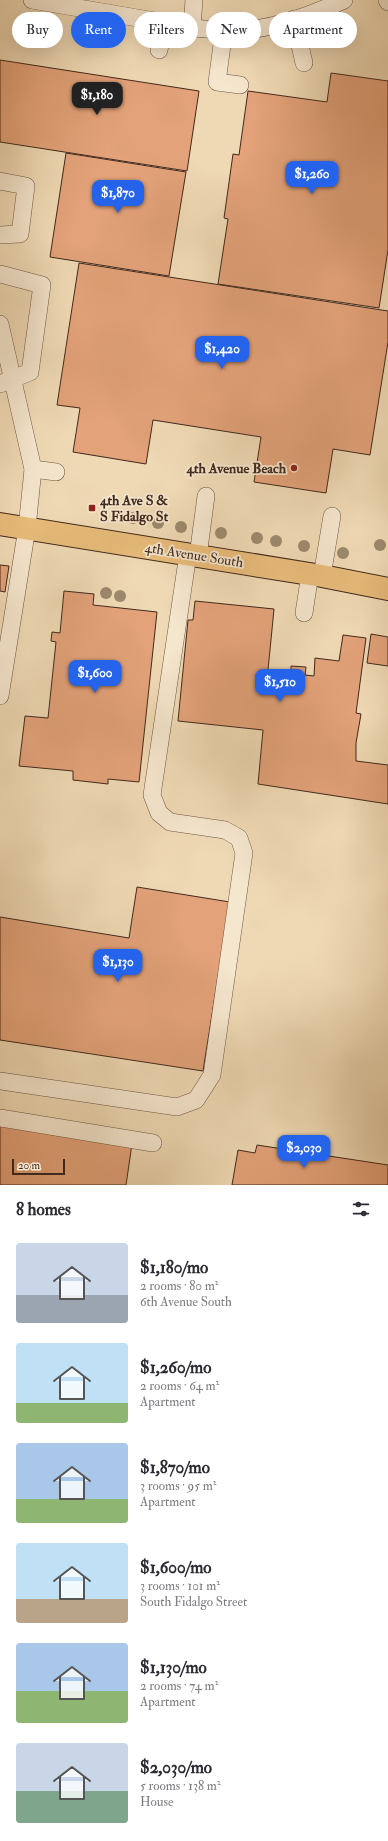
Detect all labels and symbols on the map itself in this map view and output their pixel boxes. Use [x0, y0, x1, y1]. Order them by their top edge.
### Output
pin: $1,180 [64, 82, 130, 116]
pin: $1,260 [279, 161, 345, 195]
pin: $1,870 [85, 180, 151, 214]
pin: $1,420 [189, 336, 255, 370]
place label: 4th Avenue Beach [185, 460, 287, 477]
marker: 4th Avenue Beach [289, 463, 299, 473]
place label: 4th Ave S & S Fidalgo St [99, 492, 169, 526]
marker: 4th Ave S & S Fidalgo St [87, 503, 97, 513]
street label: 4th Avenue South [144, 539, 245, 571]
pin: $1,600 [62, 660, 128, 694]
pin: $1,510 [247, 669, 313, 703]
pin: $1,130 [85, 949, 151, 983]
pin: $2,030 [271, 1135, 337, 1169]
scale bar [12, 1157, 65, 1176]

